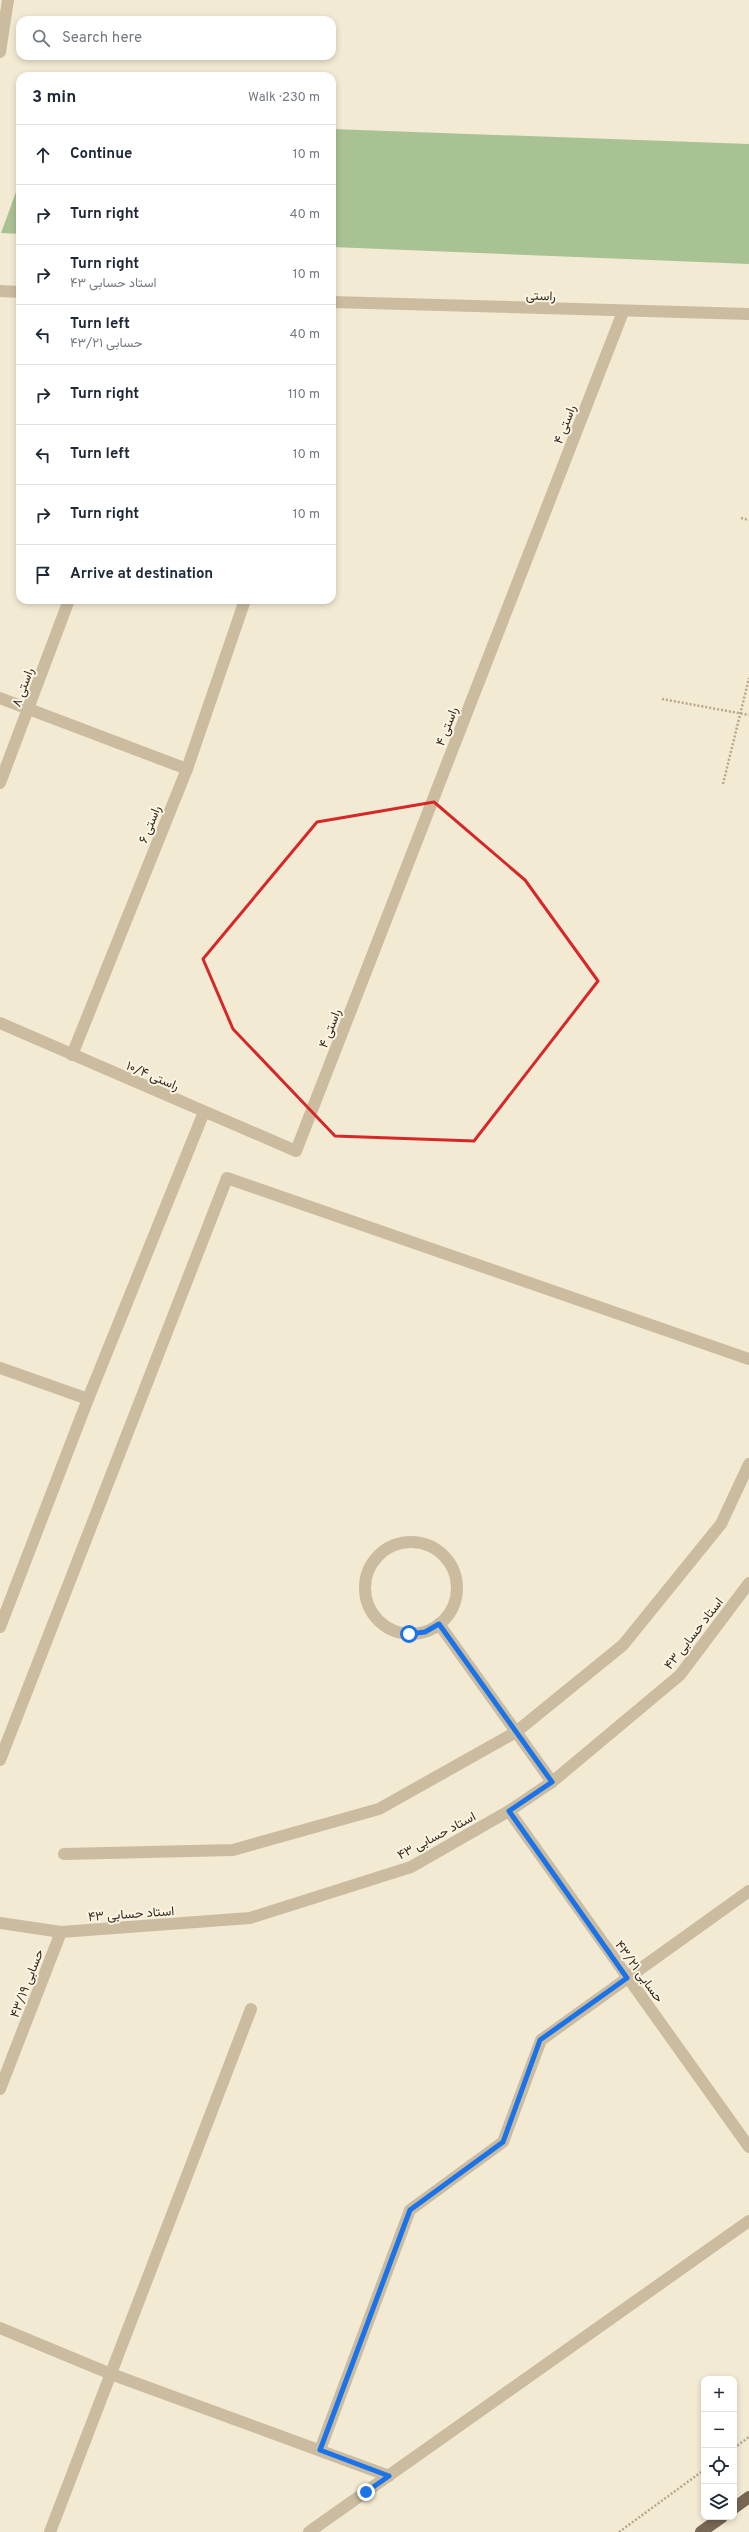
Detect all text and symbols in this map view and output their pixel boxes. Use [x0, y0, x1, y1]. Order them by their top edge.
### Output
search box [16, 16, 336, 60]
icon: search [30, 27, 52, 49]
text: Search here [62, 29, 142, 48]
text: 3 min [32, 87, 76, 109]
text: Walk · 230 m [248, 90, 320, 106]
icon: ahead [32, 144, 54, 166]
text: Continue [70, 145, 132, 164]
text: 10 m [293, 147, 320, 163]
icon: right [32, 204, 54, 226]
text: Turn right [70, 205, 139, 224]
text: 40 m [290, 207, 320, 223]
text: Turn right [70, 255, 139, 274]
icon: right [32, 264, 54, 286]
text: 10 m [293, 267, 320, 283]
text: استاد حسابی ۴۳ [70, 276, 157, 292]
street label: راستی [526, 288, 556, 306]
text: Turn left [70, 315, 130, 334]
icon: left [32, 324, 54, 346]
text: 40 m [290, 327, 320, 343]
text: حسابی ۴۳/۲۱ [70, 336, 143, 352]
icon: right [32, 384, 54, 406]
text: Turn right [70, 385, 139, 404]
text: 110 m [288, 387, 320, 403]
street label: راستی ۴ [551, 403, 581, 446]
icon: left [32, 444, 54, 466]
text: Turn left [70, 445, 130, 464]
text: 10 m [293, 447, 320, 463]
icon: right [32, 504, 54, 526]
text: Turn right [70, 505, 139, 524]
text: 10 m [293, 507, 320, 523]
icon: arrive [32, 564, 54, 586]
text: Arrive at destination [70, 565, 213, 584]
street label: راستی ۸ [9, 666, 38, 710]
street label: راستی ۴ [433, 705, 463, 748]
street label: راستی ۶ [136, 804, 166, 846]
street label: راستی ۴ [316, 1007, 346, 1050]
street label: راستی ۱۰/۴ [123, 1059, 181, 1095]
street label: استاد حسابی ۴۳ [662, 1595, 728, 1673]
route start [400, 1625, 418, 1643]
street label: استاد حسابی ۴۳ [395, 1809, 479, 1864]
street label: استاد حسابی ۴۳ [87, 1904, 175, 1926]
street label: حسابی ۴۳/۲۱ [611, 1938, 666, 2006]
street label: حسابی ۴۳/۱۹ [7, 1947, 48, 2020]
map controls [701, 2376, 737, 2520]
button: + [701, 2376, 737, 2412]
button: − [701, 2412, 737, 2448]
button: locate [701, 2448, 737, 2484]
route end [357, 2483, 375, 2501]
button: layers [701, 2484, 737, 2520]

